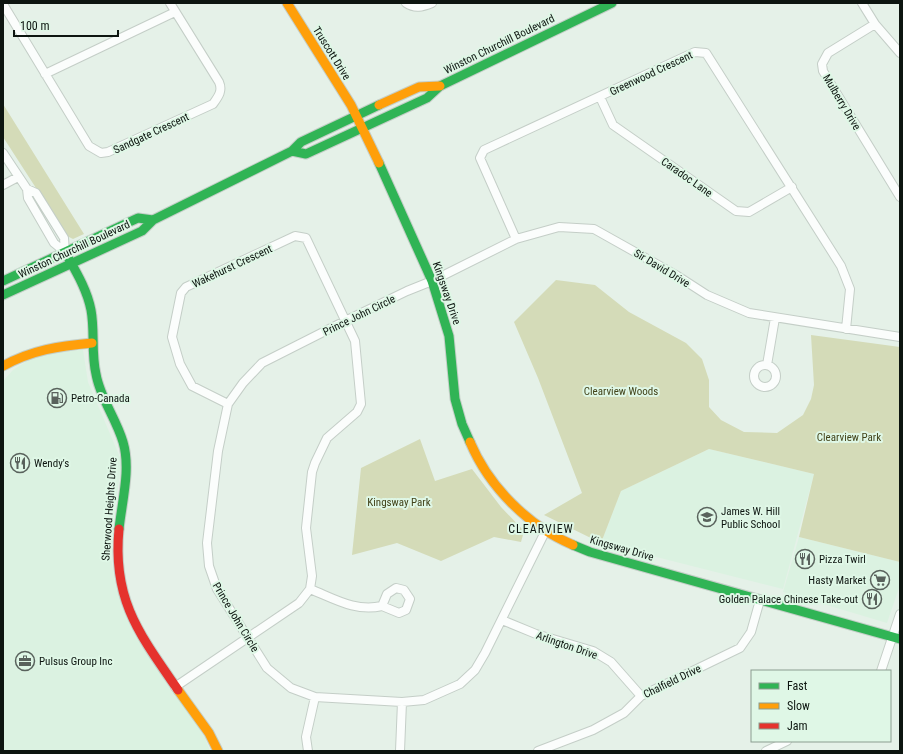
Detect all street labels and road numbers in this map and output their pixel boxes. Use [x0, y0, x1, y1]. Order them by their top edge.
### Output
street label: Winston Churchill Boulevard [442, 12, 557, 77]
street label: Truscott Drive [310, 24, 353, 82]
street label: Greenwood Crescent [608, 49, 695, 98]
street label: Mulberry Drive [820, 72, 863, 132]
street label: Sandgate Crescent [111, 110, 191, 157]
street label: Caradoc Lane [659, 155, 715, 200]
street label: Winston Churchill Boulevard [16, 218, 132, 281]
street label: Wakehurst Crescent [190, 242, 274, 291]
street label: Sir David Drive [632, 247, 692, 290]
street label: Kingsway Drive [430, 260, 463, 326]
street label: Prince John Circle [321, 292, 398, 339]
street label: Sherwood Heights Drive [99, 457, 120, 561]
street label: Kingsway Drive [588, 533, 655, 564]
street label: Prince John Circle [210, 580, 261, 654]
street label: Arlington Drive [534, 629, 599, 662]
street label: Chalfield Drive [641, 662, 703, 701]

